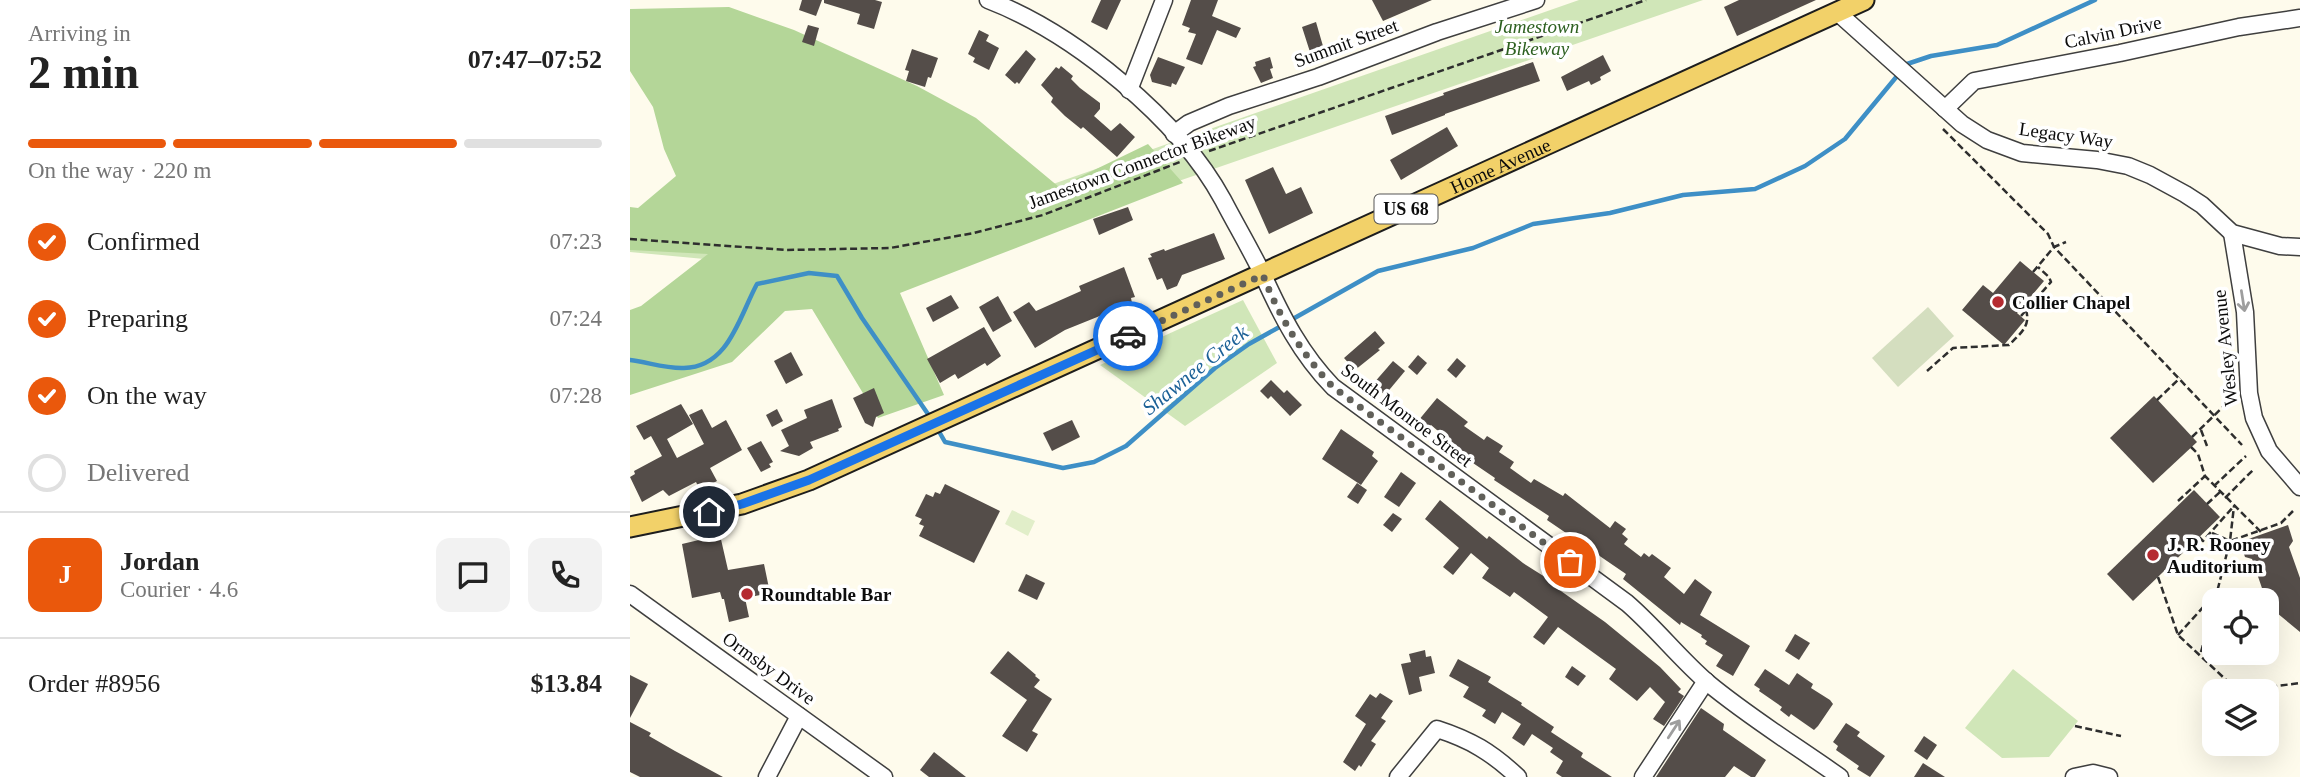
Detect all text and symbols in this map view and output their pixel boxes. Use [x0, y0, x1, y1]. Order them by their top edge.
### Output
street label: Calvin Drive [2063, 11, 2163, 53]
street label: Summit Street [1291, 14, 1402, 72]
park label: Jamestown Bikeway [1495, 16, 1579, 59]
text: Arriving in [28, 21, 131, 46]
text: 07:47–07:52 [468, 45, 602, 74]
text: 2 min [28, 47, 139, 98]
street label: Jamestown Connector Bikeway [1025, 111, 1259, 213]
street label: Legacy Way [2018, 118, 2115, 152]
street label: Home Avenue [1447, 134, 1554, 197]
text: On the way · 220 m [28, 158, 211, 183]
road number: US 68 [1374, 194, 1438, 224]
icon: check [28, 223, 66, 261]
text: Confirmed [87, 227, 200, 256]
text: 07:23 [550, 229, 602, 254]
street label: Wesley Avenue [2208, 289, 2242, 407]
one-way arrow [2237, 289, 2250, 312]
place label: Collier Chapel [2012, 292, 2130, 313]
marker: Collier Chapel [1990, 294, 2006, 310]
icon: check [28, 300, 66, 338]
courier [1093, 301, 1163, 371]
text: Preparing [87, 304, 188, 333]
text: 07:24 [550, 306, 602, 331]
icon: car [1109, 317, 1147, 355]
water label: Shawnee Creek [1137, 320, 1253, 420]
street label: South Monroe Street [1337, 359, 1477, 471]
icon: check [28, 377, 66, 415]
text: On the way [87, 381, 207, 410]
text: 07:28 [550, 383, 602, 408]
text: Delivered [87, 458, 190, 487]
pin [679, 482, 739, 542]
icon: home [690, 493, 728, 531]
pin [1540, 532, 1600, 592]
place label: J. R. Rooney Auditorium [2167, 534, 2271, 577]
button: chat [436, 538, 510, 612]
button: phone [528, 538, 602, 612]
icon: bag [1551, 543, 1589, 581]
text: Jordan [120, 547, 199, 576]
marker: J. R. Rooney Auditorium [2145, 547, 2161, 563]
text: J [59, 560, 72, 589]
text: Courier · 4.6 [120, 577, 238, 602]
place label: Roundtable Bar [761, 584, 892, 605]
marker: Roundtable Bar [739, 586, 755, 602]
map controls [2202, 588, 2279, 756]
button: locate [2202, 588, 2279, 665]
street label: Ormsby Drive [719, 627, 819, 709]
text: Order #8956 [28, 669, 160, 698]
text: $13.84 [531, 669, 602, 698]
button: layers [2202, 679, 2279, 756]
one-way arrow [1667, 719, 1681, 739]

